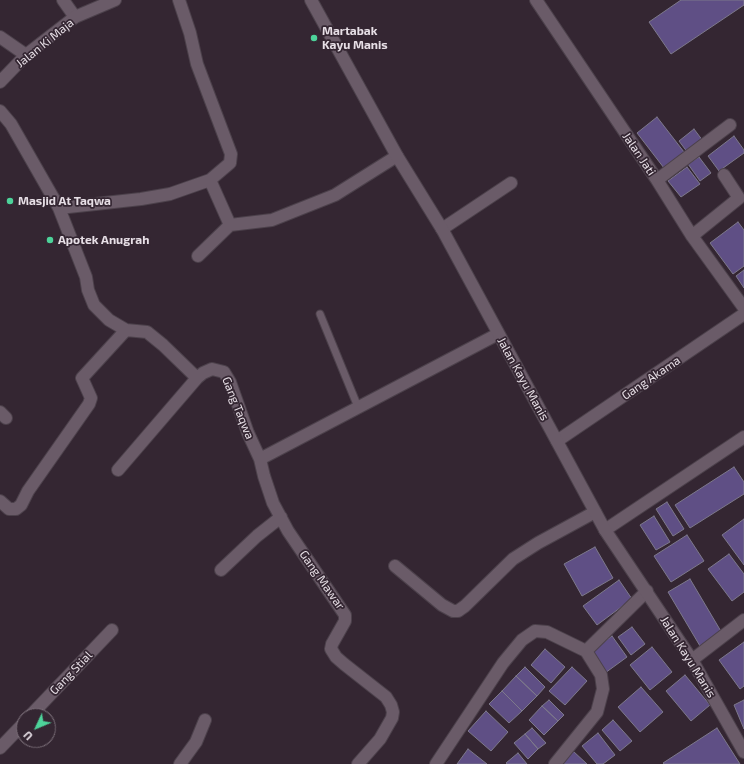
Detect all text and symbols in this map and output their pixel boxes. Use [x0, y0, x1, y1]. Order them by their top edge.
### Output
street label: Jalan Ki Maja [13, 15, 77, 71]
place label: Martabak Kayu Manis [322, 24, 388, 52]
marker: Martabak Kayu Manis [309, 33, 319, 43]
street label: Jalan Jati [619, 130, 659, 178]
place label: Masjid At Taqwa [18, 194, 111, 208]
marker: Masjid At Taqwa [5, 196, 15, 206]
place label: Apotek Anugrah [58, 233, 149, 247]
marker: Apotek Anugrah [45, 235, 55, 245]
street label: Jalan Kayu Manis [494, 335, 552, 423]
street label: Gang Akama [619, 353, 683, 403]
street label: Gang Taqwa [219, 375, 257, 441]
street label: Gang Mawar [296, 548, 348, 612]
street label: Jalan Kayu Manis [657, 614, 719, 700]
street label: Gang Stial [47, 648, 95, 698]
north arrow [16, 708, 56, 748]
text: U [20, 729, 35, 743]

